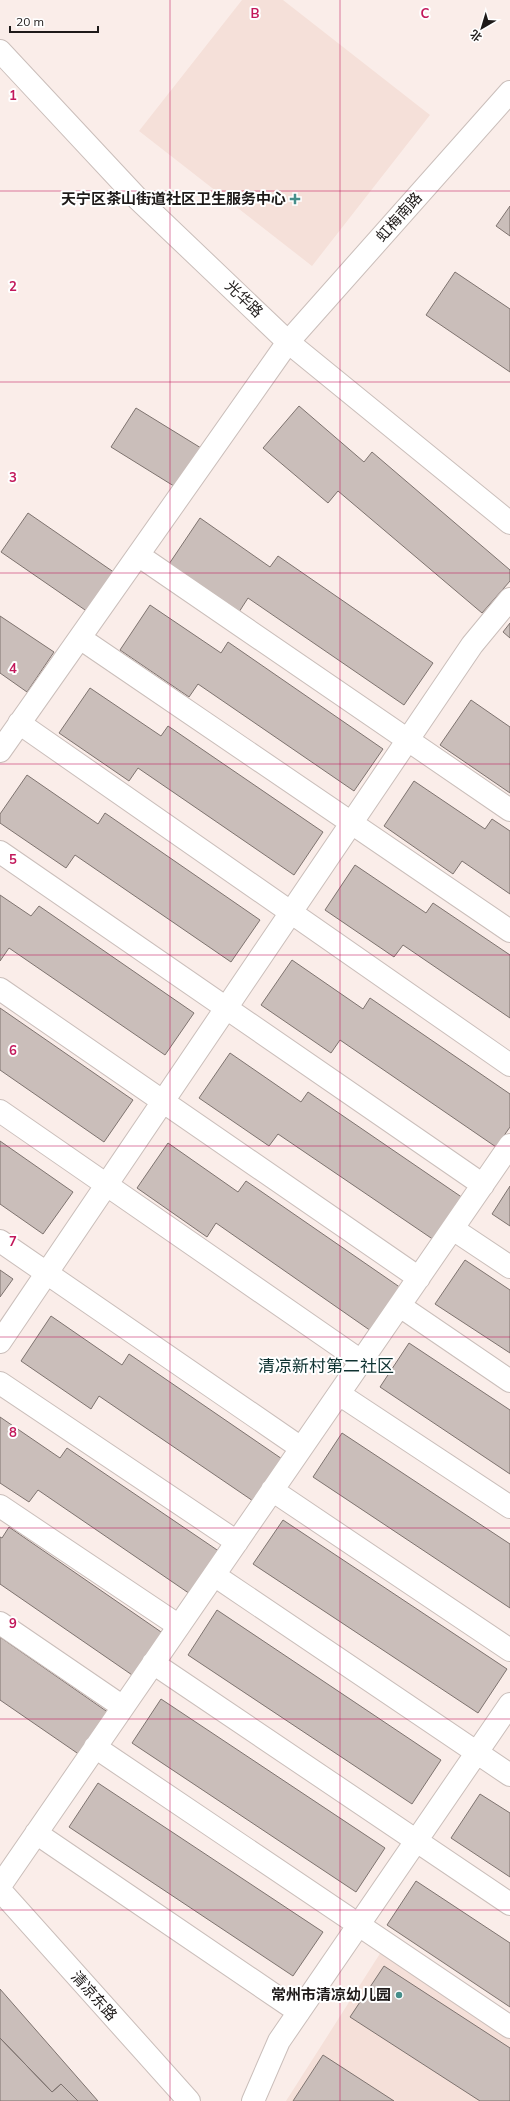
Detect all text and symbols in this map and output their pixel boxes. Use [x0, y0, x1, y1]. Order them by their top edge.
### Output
text: B [251, 5, 260, 21]
text: C [421, 5, 430, 21]
scale bar [10, 8, 98, 34]
north arrow [462, 8, 502, 48]
text: 20 m [16, 14, 44, 29]
text: 北 [467, 27, 484, 45]
text: 1 [9, 87, 17, 103]
street label: 虹梅南路 [371, 188, 426, 245]
place label: 天宁区茶山街道社区卫生服务中心 [61, 189, 286, 208]
marker: 天宁区茶山街道社区卫生服务中心 [289, 193, 301, 205]
street label: 光华路 [222, 276, 267, 321]
text: 2 [9, 278, 17, 294]
text: 3 [9, 469, 17, 485]
text: 4 [9, 660, 17, 676]
text: 5 [9, 851, 17, 867]
text: 6 [9, 1042, 17, 1058]
text: 7 [9, 1233, 17, 1249]
district label: 清凉新村第二社区 [258, 1355, 394, 1376]
text: 8 [9, 1424, 17, 1440]
text: 9 [9, 1615, 17, 1631]
street label: 清凉东路 [67, 1967, 122, 2024]
place label: 常州市清凉幼儿园 [271, 1985, 391, 2004]
marker: 常州市清凉幼儿园 [394, 1990, 404, 2000]

